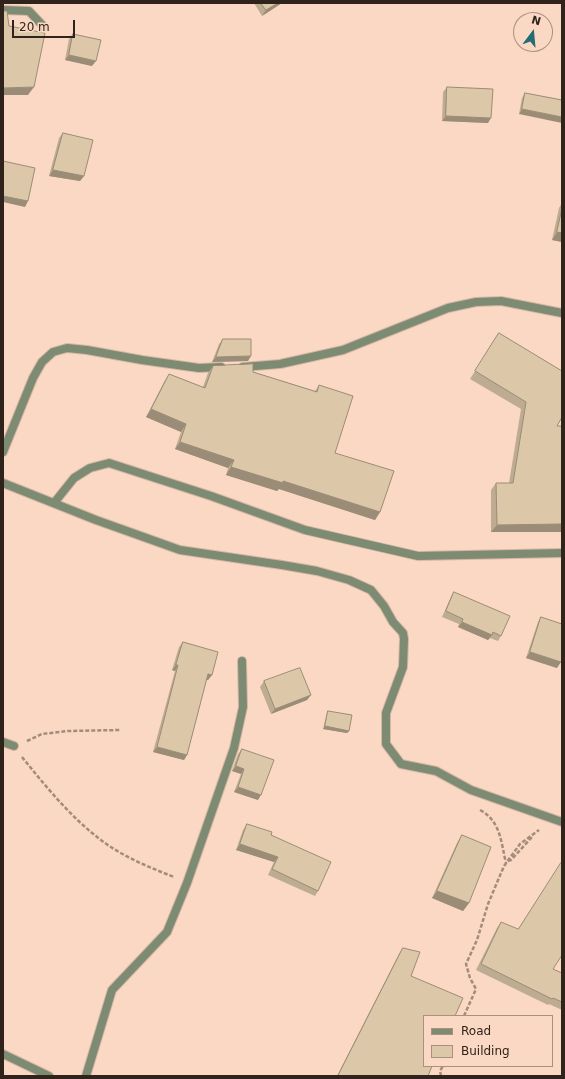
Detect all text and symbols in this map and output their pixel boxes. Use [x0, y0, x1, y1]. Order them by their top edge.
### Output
scale bar [14, 12, 77, 38]
north arrow [513, 12, 553, 52]
text: N [530, 13, 542, 28]
text: 20 m [19, 20, 50, 34]
legend [423, 1015, 553, 1067]
text: Road [461, 1024, 491, 1038]
text: Building [461, 1044, 510, 1058]

